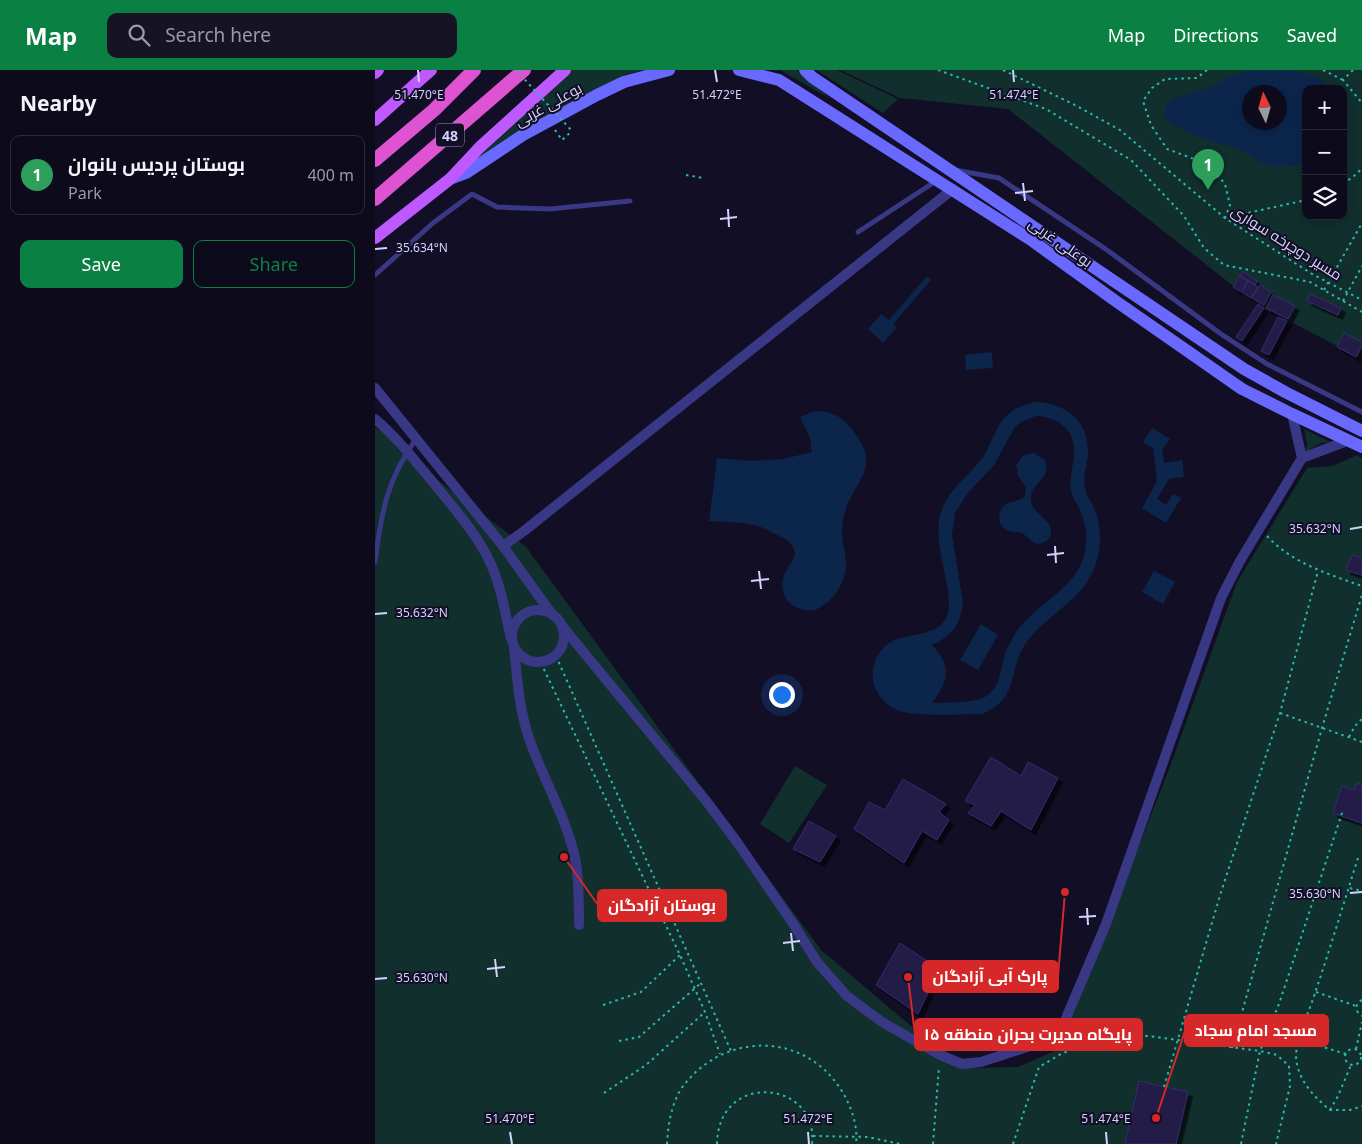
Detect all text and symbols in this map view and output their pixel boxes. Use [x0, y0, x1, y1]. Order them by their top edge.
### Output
search box [107, 13, 457, 58]
text: Map [25, 19, 77, 52]
icon: search [125, 21, 153, 49]
text: Search here [165, 22, 271, 48]
text: Map [1108, 23, 1145, 47]
text: Directions [1173, 23, 1259, 47]
text: Saved [1287, 23, 1337, 47]
street label: بوعلی غربی [511, 77, 586, 132]
north arrow [1242, 85, 1287, 130]
map controls [1302, 85, 1347, 220]
button: + [1302, 85, 1347, 130]
text: 51.470°E [394, 86, 444, 103]
text: 51.472°E [692, 86, 742, 103]
text: 51.474°E [989, 86, 1039, 103]
text: Nearby [20, 89, 96, 117]
road number: 48 [436, 124, 464, 146]
button: − [1302, 130, 1347, 175]
pin: 1 [1192, 149, 1224, 190]
text: بوستان پردیس بانوان [68, 151, 245, 177]
text: 1 [32, 164, 42, 186]
text: 400 m [307, 164, 354, 186]
button: layers [1302, 175, 1347, 220]
text: Park [68, 182, 102, 204]
street label: مسیر دوچرخه سواری [1227, 200, 1346, 285]
street label: بوعلی غربی [1024, 213, 1097, 272]
text: 35.634°N [396, 239, 448, 256]
button: Save [20, 240, 183, 288]
button: Share [193, 240, 355, 288]
text: 35.632°N [1289, 520, 1341, 537]
text: 35.632°N [396, 604, 448, 621]
your location [769, 682, 795, 708]
text: 35.630°N [1289, 885, 1341, 902]
callout: بوستان آزادگان [598, 890, 726, 921]
text: بوستان آزادگان [608, 894, 716, 916]
callout: پارک آبی آزادگان [923, 961, 1058, 992]
text: پارک آبی آزادگان [933, 965, 1048, 988]
text: 35.630°N [396, 969, 448, 986]
callout: مسجد امام سجاد [1185, 1015, 1328, 1046]
callout: پایگاه مدیرت بحران منطقه ۱۵ [915, 1019, 1142, 1050]
text: مسجد امام سجاد [1195, 1019, 1317, 1042]
text: پایگاه مدیرت بحران منطقه ۱۵ [924, 1023, 1132, 1046]
text: 51.470°E [485, 1110, 535, 1127]
text: 51.472°E [783, 1110, 833, 1127]
text: 51.474°E [1081, 1110, 1131, 1127]

